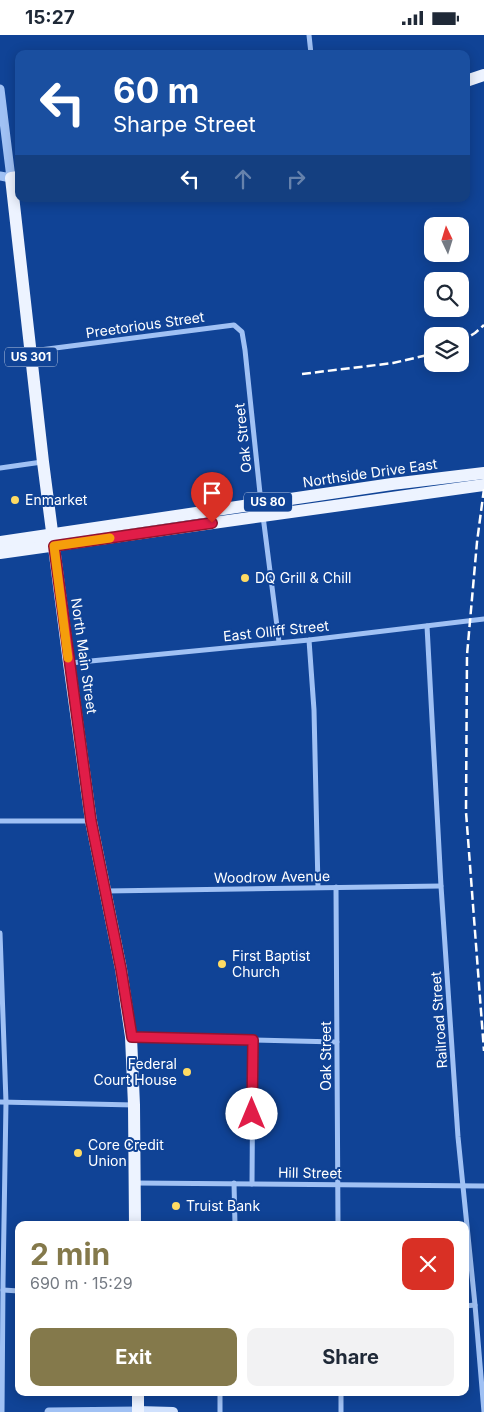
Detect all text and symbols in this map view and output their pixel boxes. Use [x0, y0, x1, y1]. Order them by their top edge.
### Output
text: 15:27 [25, 6, 75, 29]
text: 60 m [113, 69, 200, 111]
icon: left [30, 70, 95, 135]
text: Sharpe Street [113, 111, 256, 137]
icon: left [176, 165, 204, 193]
icon: ahead [229, 165, 257, 193]
icon: right [282, 165, 310, 193]
north arrow [424, 217, 469, 263]
map controls [424, 217, 469, 372]
button: search [424, 272, 469, 317]
street label: Preetorious Street [85, 308, 206, 341]
button: layers [424, 327, 469, 372]
road number: US 301 [5, 348, 57, 367]
street label: Oak Street [230, 402, 255, 474]
street label: Northside Drive East [302, 455, 439, 490]
pin [191, 472, 233, 523]
icon: arrive [198, 479, 226, 507]
place label: Enmarket [25, 491, 88, 508]
road number: US 80 [244, 493, 292, 512]
marker: Enmarket [9, 494, 21, 506]
place label: DQ Grill & Chill [255, 569, 351, 586]
marker: DQ Grill & Chill [239, 572, 251, 584]
street label: North Main Street [68, 597, 101, 715]
street label: East Olliff Street [222, 616, 330, 645]
street label: Woodrow Avenue [214, 867, 330, 886]
place label: First Baptist Church [232, 947, 311, 980]
marker: First Baptist Church [216, 958, 228, 970]
street label: Railroad Street [427, 971, 450, 1069]
street label: Oak Street [317, 1021, 334, 1091]
place label: Federal Court House [93, 1055, 177, 1088]
marker: Federal Court House [181, 1066, 193, 1078]
position arrow [225, 1087, 277, 1139]
place label: Core Credit Union [88, 1136, 164, 1169]
marker: Core Credit Union [72, 1147, 84, 1159]
street label: Hill Street [278, 1163, 343, 1182]
place label: Truist Bank [186, 1197, 260, 1214]
marker: Truist Bank [170, 1200, 182, 1212]
text: 2 min [30, 1236, 110, 1272]
button: close [402, 1238, 454, 1290]
text: 690 m · 15:29 [30, 1273, 133, 1293]
button: Exit [30, 1328, 237, 1386]
button: Share [247, 1328, 454, 1386]

